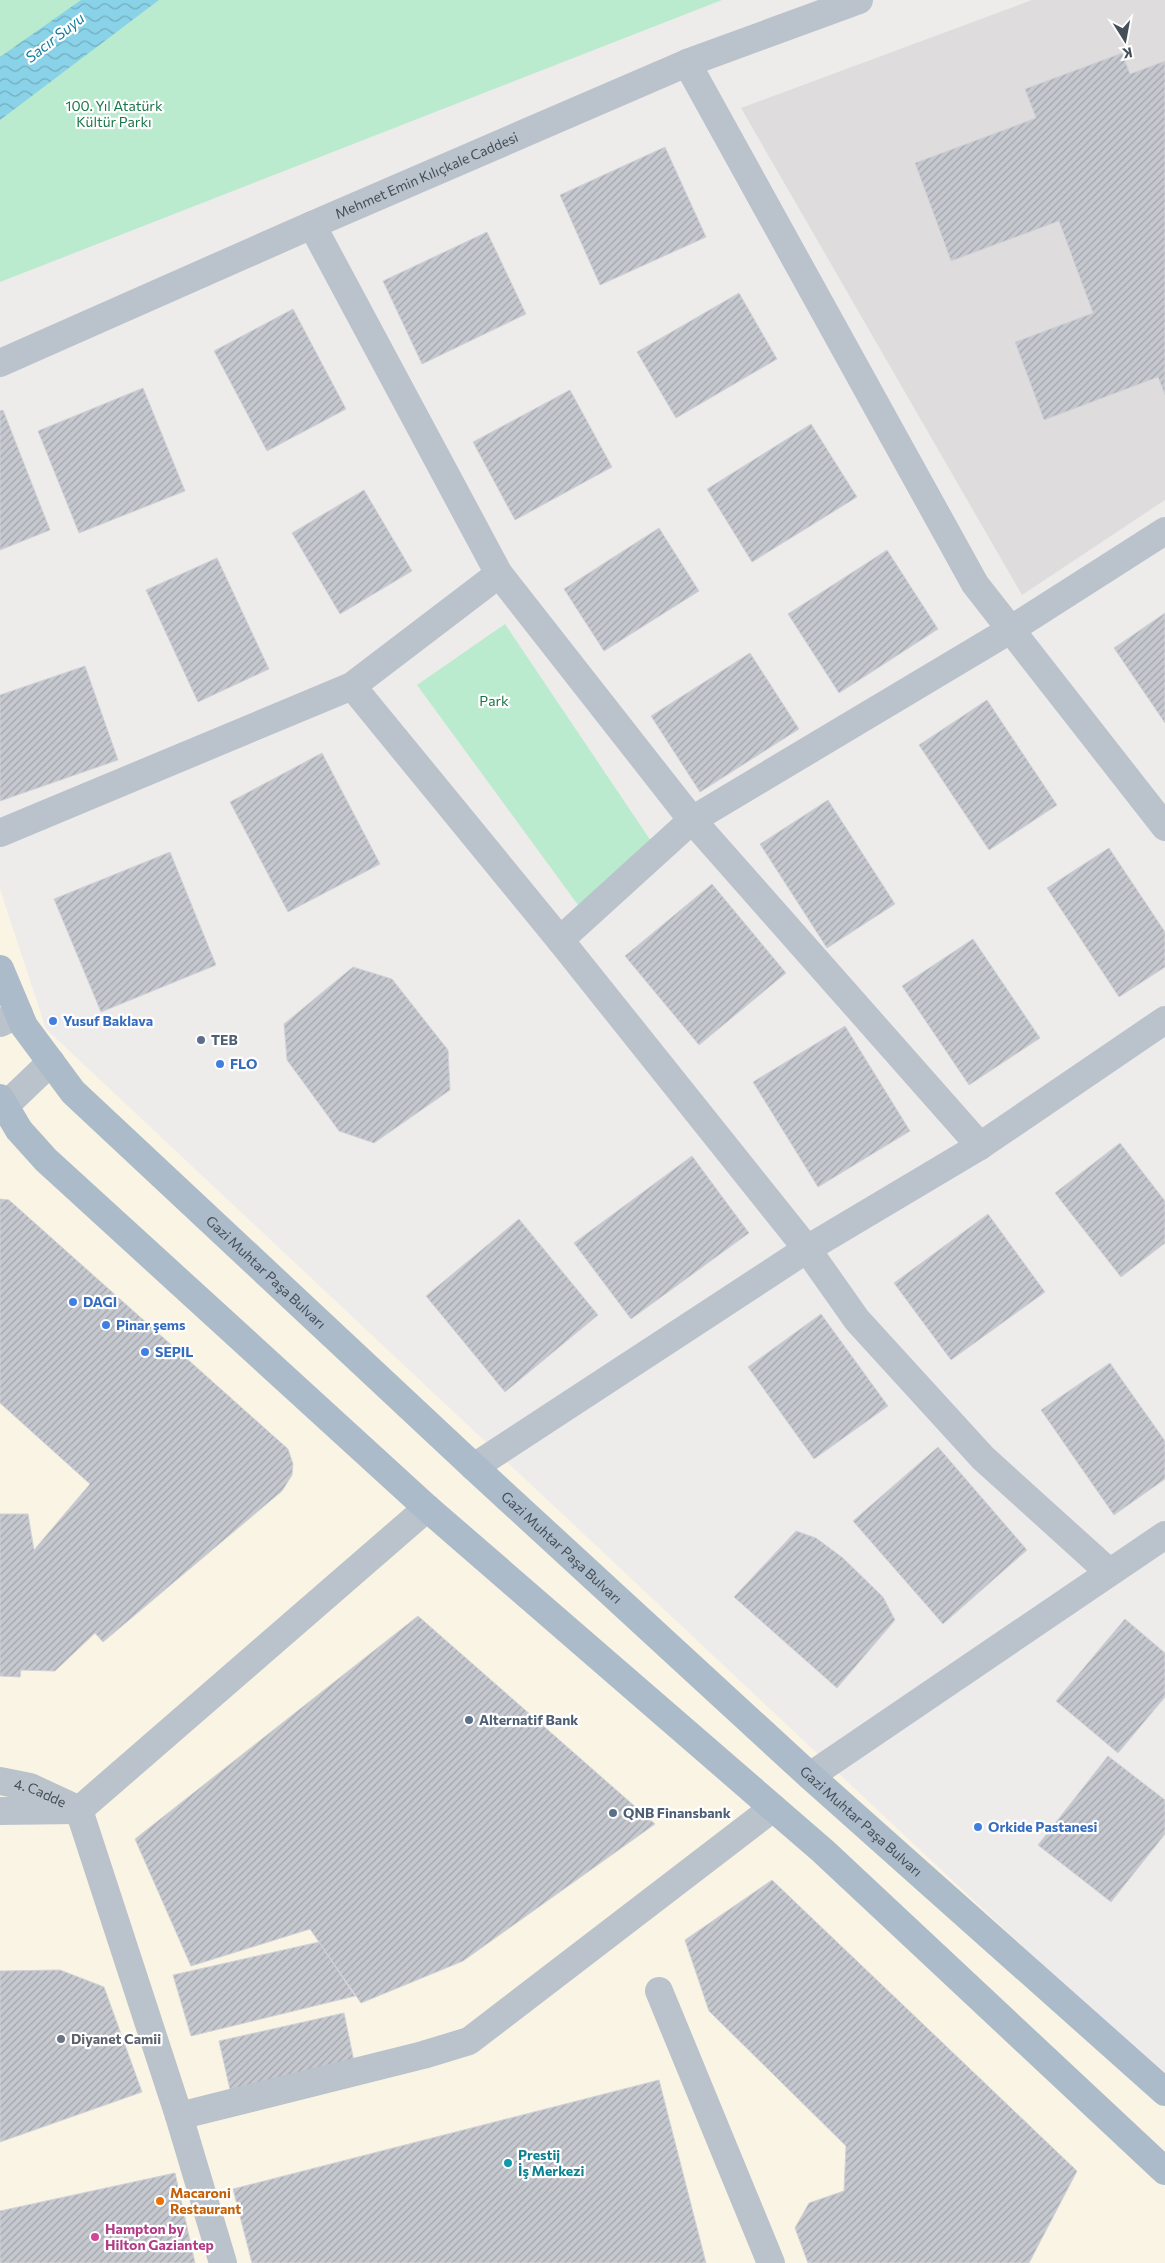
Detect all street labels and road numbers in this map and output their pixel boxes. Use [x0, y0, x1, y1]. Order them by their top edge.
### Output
street label: Mehmet Emin Kılıçkale Caddesi [332, 128, 521, 222]
street label: Gazi Muhtar Paşa Bulvarı [203, 1212, 330, 1332]
street label: Gazi Muhtar Paşa Bulvarı [498, 1487, 626, 1607]
street label: Gazi Muhtar Paşa Bulvarı [797, 1762, 926, 1880]
street label: 4. Cadde [13, 1775, 69, 1811]

